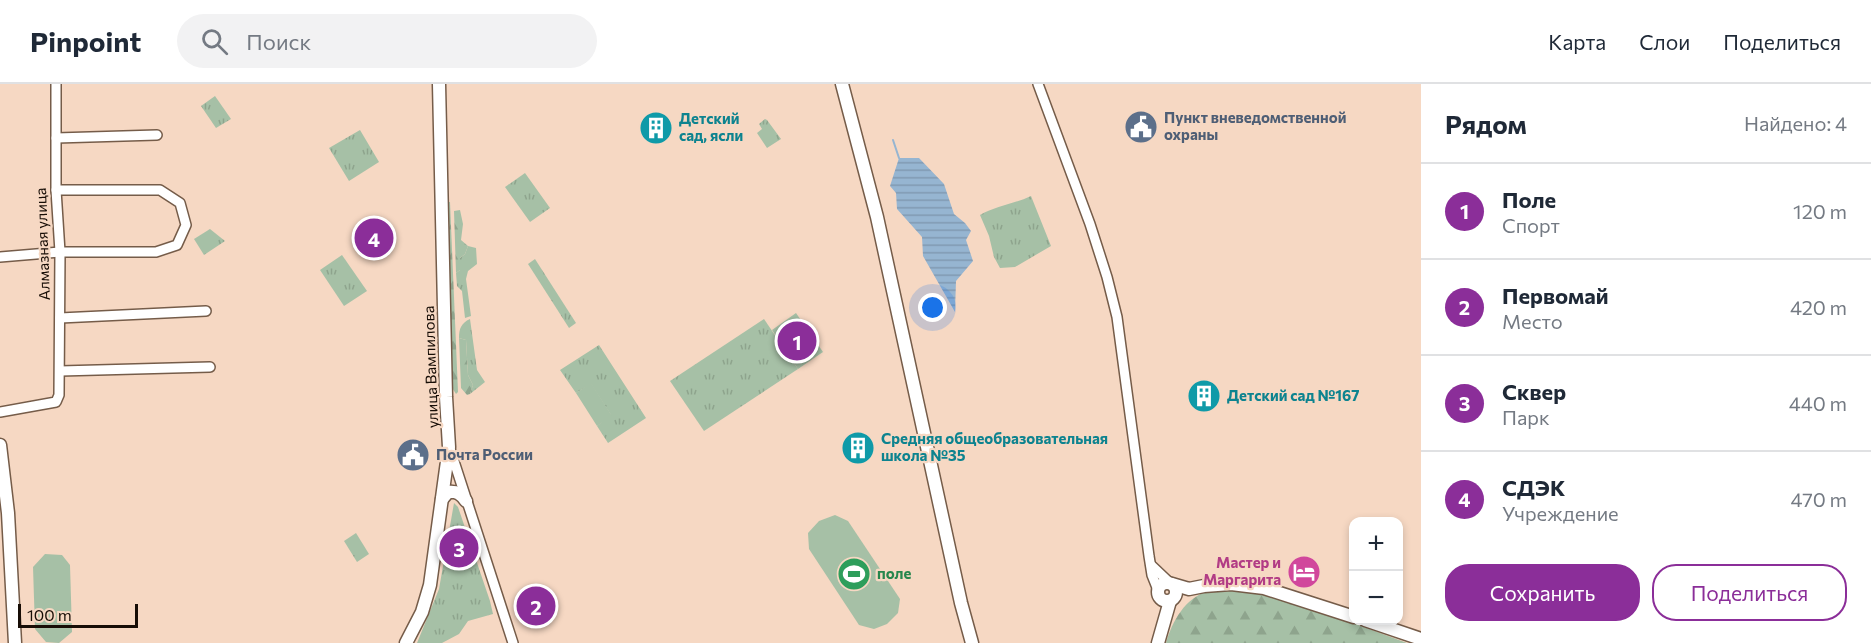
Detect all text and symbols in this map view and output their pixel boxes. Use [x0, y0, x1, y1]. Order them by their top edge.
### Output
search box [177, 14, 597, 68]
text: Pinpoint [30, 24, 141, 58]
icon: search [198, 25, 231, 58]
text: Поиск [246, 28, 311, 55]
text: Карта [1548, 29, 1606, 54]
text: Слои [1639, 29, 1690, 54]
text: Поделиться [1723, 29, 1841, 54]
place label: Пункт вневедомственной охраны [1164, 108, 1346, 143]
text: Рядом [1445, 108, 1527, 139]
place label: Детский сад, ясли [679, 109, 743, 144]
public building icon: Пункт вневедомственной охраны [1123, 109, 1159, 145]
building icon: Детский сад, ясли [638, 110, 674, 146]
text: Найдено: 4 [1744, 111, 1847, 135]
text: Поле [1502, 186, 1556, 213]
street label: Алмазная улица [31, 187, 53, 301]
text: 1 [1460, 199, 1469, 223]
text: 120 m [1793, 199, 1847, 223]
text: Спорт [1502, 213, 1560, 237]
pin: 4 [354, 216, 394, 260]
text: Первомай [1502, 282, 1609, 309]
your location [918, 293, 947, 322]
text: 2 [1459, 295, 1470, 319]
text: 420 m [1790, 295, 1847, 319]
street label: улица Вампилова [419, 305, 441, 429]
text: Место [1502, 309, 1563, 333]
pin: 1 [778, 318, 816, 364]
building icon: Детский сад №167 [1186, 378, 1222, 414]
text: Сквер [1502, 378, 1566, 405]
place label: Детский сад №167 [1227, 386, 1359, 404]
text: 3 [1459, 391, 1470, 415]
text: 440 m [1789, 391, 1847, 415]
text: Парк [1502, 405, 1550, 429]
place label: Средняя общеобразовательная школа №35 [881, 429, 1108, 464]
building icon: Средняя общеобразовательная школа №35 [840, 430, 876, 466]
public building icon: Почта России [395, 437, 431, 473]
place label: Почта России [436, 445, 533, 463]
text: СДЭК [1502, 474, 1565, 501]
text: 4 [1458, 487, 1471, 511]
text: 470 m [1791, 487, 1847, 511]
text: Учреждение [1502, 501, 1619, 525]
map controls [1349, 517, 1403, 625]
button: + [1349, 517, 1403, 571]
pin: 3 [440, 526, 478, 570]
place label: Мастер и Маргарита [1203, 553, 1281, 588]
hotel icon: Мастер и Маргарита [1286, 554, 1322, 590]
sports icon: поле [836, 556, 872, 592]
place label: поле [877, 564, 912, 582]
button: Сохранить [1445, 564, 1640, 621]
button: Поделиться [1652, 564, 1847, 621]
button: − [1349, 571, 1403, 625]
pin: 2 [516, 584, 556, 628]
scale bar [18, 601, 138, 628]
text: 100 m [27, 605, 72, 624]

